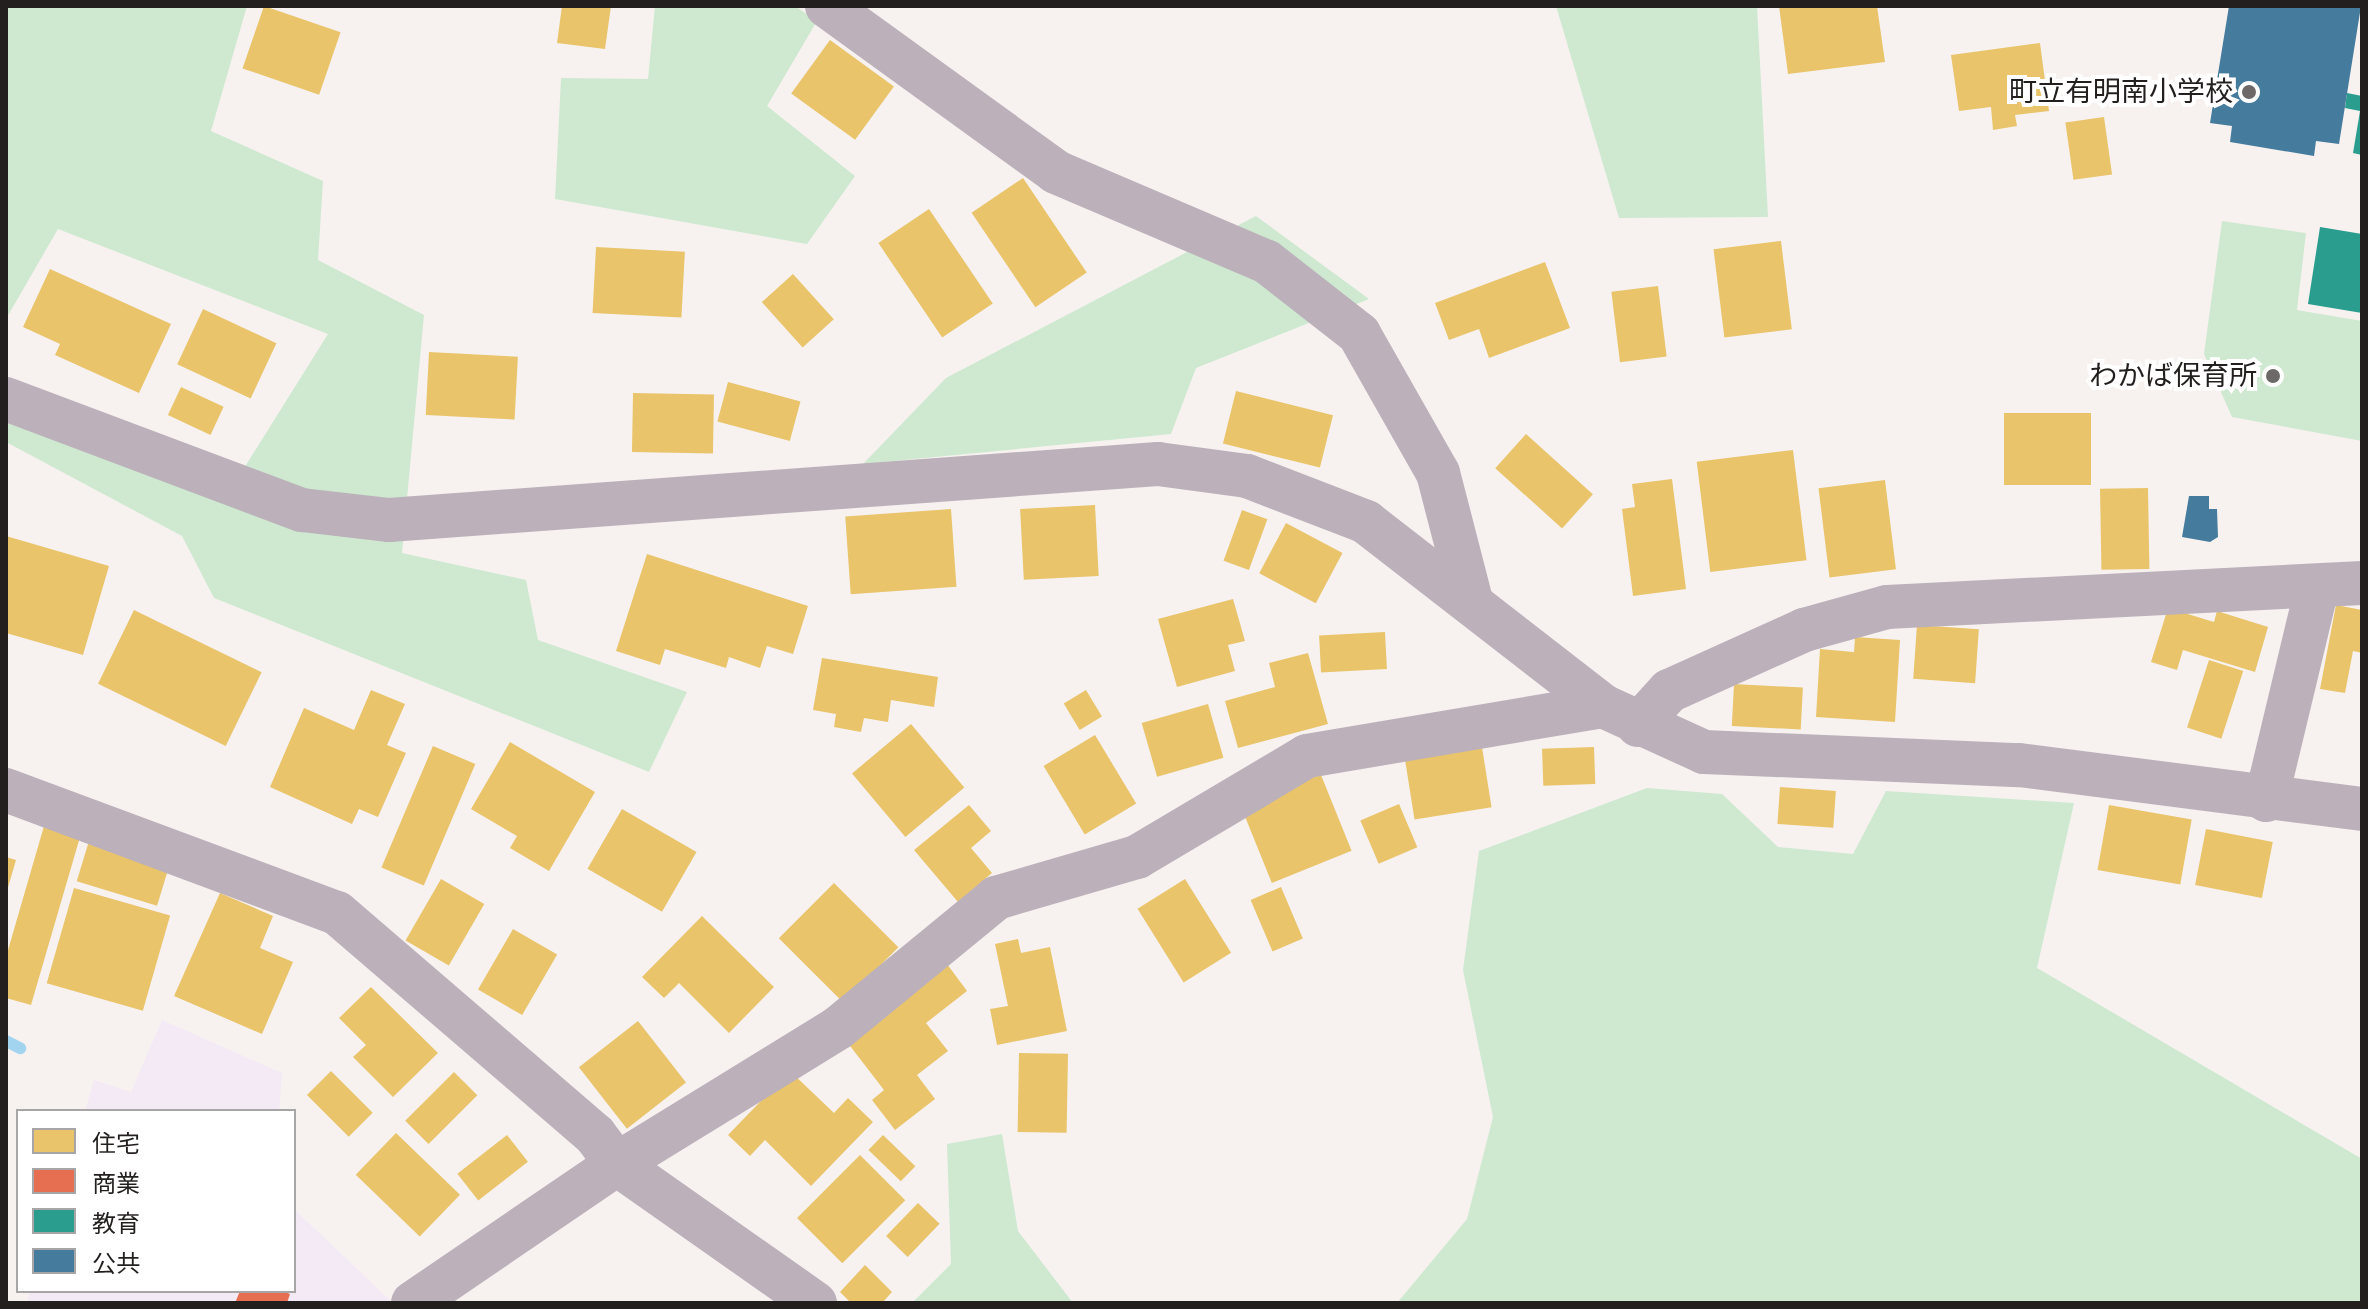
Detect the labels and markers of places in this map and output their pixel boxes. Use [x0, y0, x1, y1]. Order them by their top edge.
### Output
place label: 町立有明南小学校 [2009, 75, 2233, 109]
marker: 町立有明南小学校 [2240, 83, 2258, 101]
place label: わかば保育所 [2089, 359, 2257, 393]
marker: わかば保育所 [2264, 367, 2282, 385]

